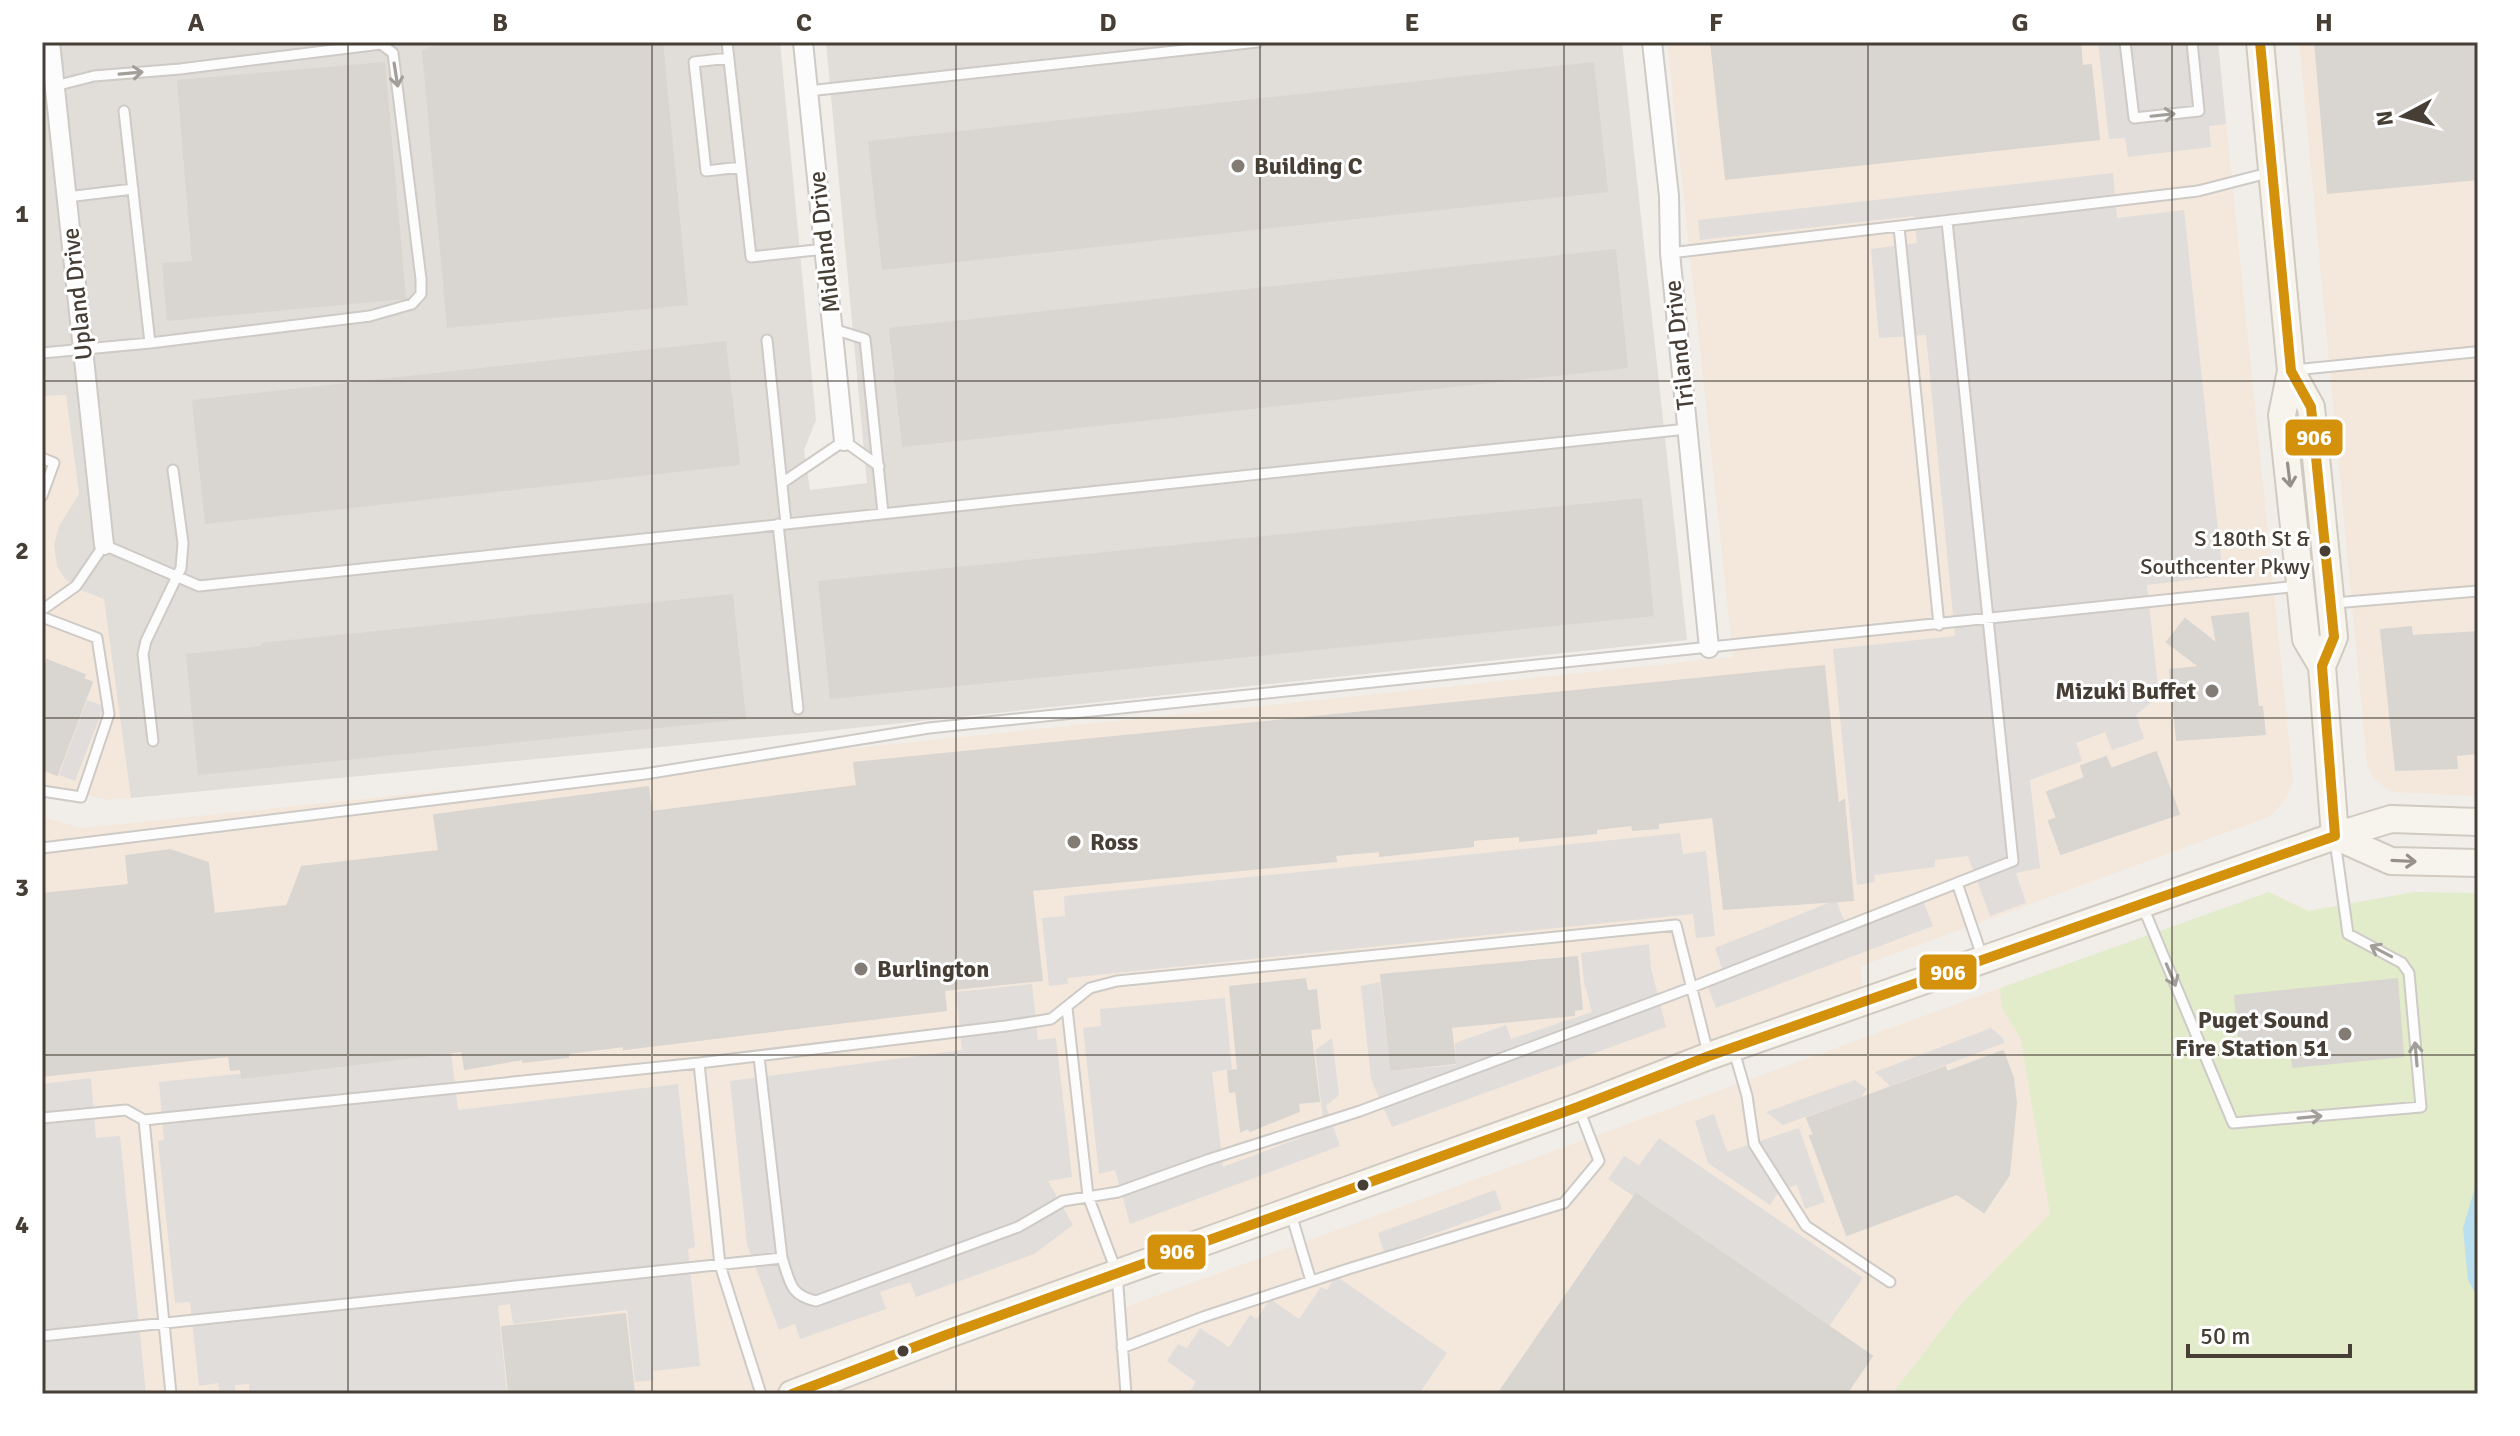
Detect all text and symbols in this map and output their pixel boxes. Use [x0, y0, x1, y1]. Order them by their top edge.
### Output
text: A [188, 7, 205, 39]
text: B [492, 7, 508, 39]
text: C [796, 7, 812, 39]
text: D [1099, 7, 1117, 39]
text: E [1405, 7, 1419, 39]
text: F [1709, 7, 1723, 39]
text: G [2011, 7, 2029, 39]
text: H [2315, 7, 2333, 39]
one-way arrow [390, 61, 405, 87]
one-way arrow [117, 65, 144, 80]
north arrow [2364, 76, 2444, 156]
one-way arrow [2149, 108, 2176, 123]
text: N [2370, 109, 2399, 128]
place label: Building C [1254, 151, 1363, 181]
marker: Building C [1229, 157, 1247, 175]
street label: Midland Drive [802, 170, 846, 314]
text: 1 [15, 198, 29, 230]
street label: Upland Drive [55, 226, 99, 362]
street label: Triland Drive [1657, 279, 1701, 411]
line badge: 906 [2284, 418, 2344, 457]
text: 906 [2296, 424, 2332, 451]
one-way arrow [2282, 462, 2297, 487]
place label: S 180th St & Southcenter Pkwy [2140, 525, 2311, 580]
text: 2 [15, 535, 29, 567]
marker: S 180th St & Southcenter Pkwy [2317, 543, 2333, 559]
place label: Mizuki Buffet [2055, 676, 2196, 706]
marker: Mizuki Buffet [2203, 682, 2221, 700]
place label: Ross [1090, 827, 1139, 857]
marker: Ross [1065, 833, 1083, 851]
one-way arrow [2390, 853, 2417, 868]
text: 3 [15, 872, 29, 904]
one-way arrow [2369, 942, 2393, 958]
line badge: 906 [1918, 953, 1978, 991]
place label: Burlington [877, 954, 989, 984]
text: 906 [1930, 959, 1966, 986]
marker: Burlington [852, 960, 870, 978]
one-way arrow [2165, 962, 2180, 987]
place label: Puget Sound Fire Station 51 [2175, 1005, 2329, 1063]
marker: Puget Sound Fire Station 51 [2336, 1025, 2354, 1043]
one-way arrow [2408, 1041, 2423, 1068]
one-way arrow [2296, 1109, 2323, 1124]
unlabelled marker [1355, 1177, 1371, 1193]
text: 4 [15, 1209, 29, 1241]
line badge: 906 [1146, 1233, 1207, 1271]
text: 906 [1159, 1238, 1195, 1265]
scale bar [2188, 1308, 2350, 1358]
text: 50 m [2200, 1321, 2250, 1351]
unlabelled marker [895, 1343, 911, 1359]

